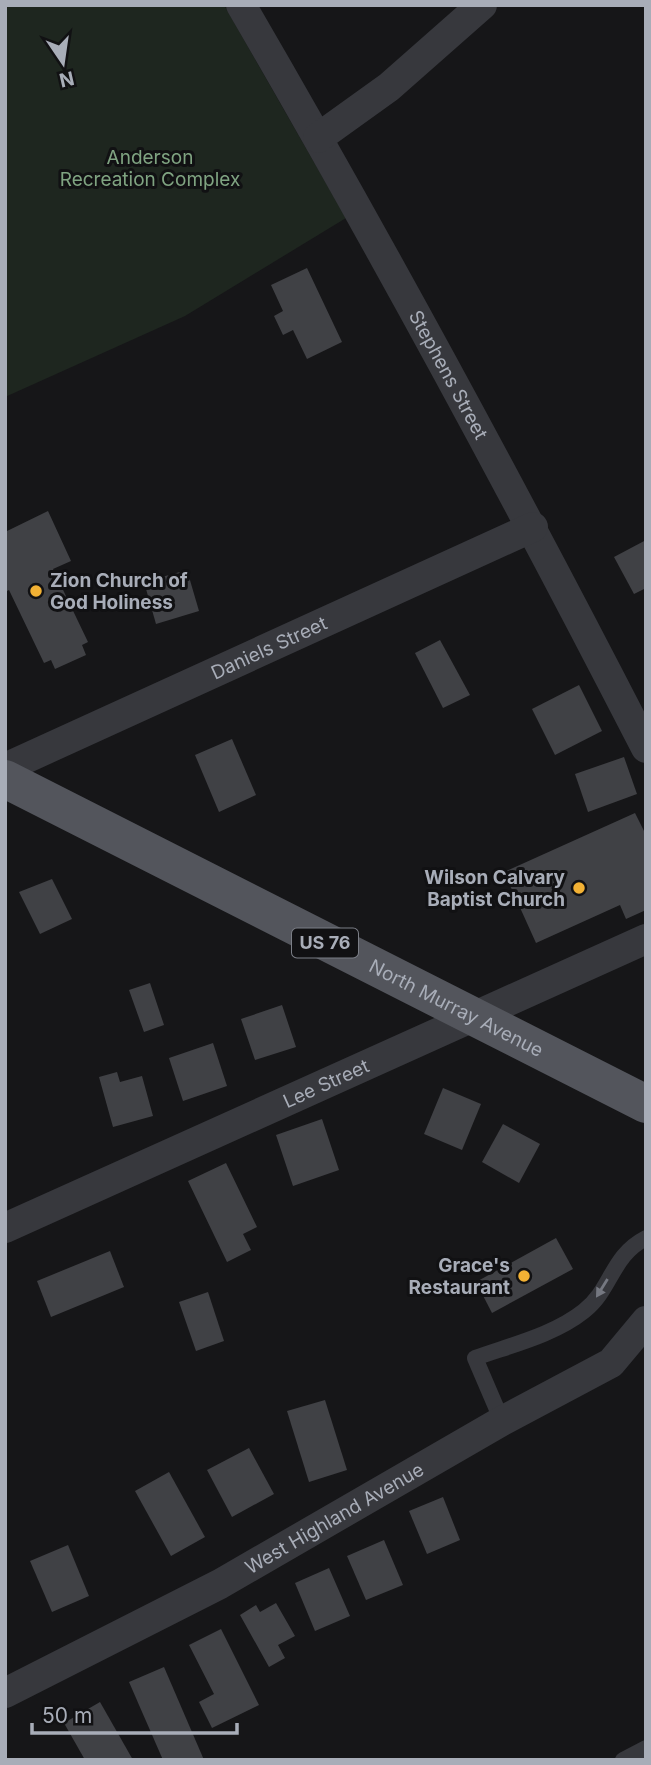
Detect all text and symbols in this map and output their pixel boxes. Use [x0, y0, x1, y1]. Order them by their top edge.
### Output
north arrow [28, 28, 98, 98]
text: N [57, 66, 76, 92]
park label: Anderson Recreation Complex [60, 146, 240, 191]
street label: Stephens Street [404, 306, 493, 443]
place label: Zion Church of God Holiness [50, 569, 188, 614]
marker: Zion Church of God Holiness [28, 583, 44, 599]
street label: Daniels Street [207, 612, 331, 684]
place label: Wilson Calvary Baptist Church [424, 866, 566, 911]
marker: Wilson Calvary Baptist Church [571, 880, 587, 896]
road number: US 76 [292, 928, 358, 958]
street label: North Murray Avenue [365, 955, 547, 1062]
street label: Lee Street [279, 1054, 373, 1113]
place label: Grace's Restaurant [409, 1254, 510, 1299]
marker: Grace's Restaurant [516, 1268, 532, 1284]
one-way arrow [596, 1278, 609, 1298]
street label: West Highland Avenue [241, 1458, 428, 1579]
scale bar [32, 1692, 236, 1736]
text: 50 m [42, 1703, 92, 1728]

